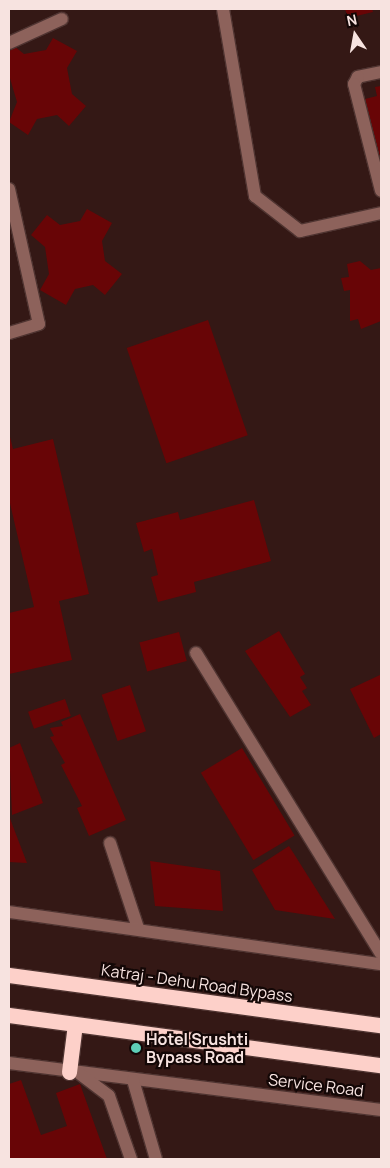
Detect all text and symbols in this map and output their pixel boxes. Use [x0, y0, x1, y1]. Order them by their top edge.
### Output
north arrow [330, 10, 380, 60]
text: N [345, 10, 359, 30]
street label: Katraj - Dehu Road Bypass [100, 960, 294, 1006]
place label: Hotel Srushti Bypass Road [146, 1029, 248, 1067]
marker: Hotel Srushti Bypass Road [130, 1042, 142, 1054]
street label: Service Road [267, 1070, 365, 1100]

